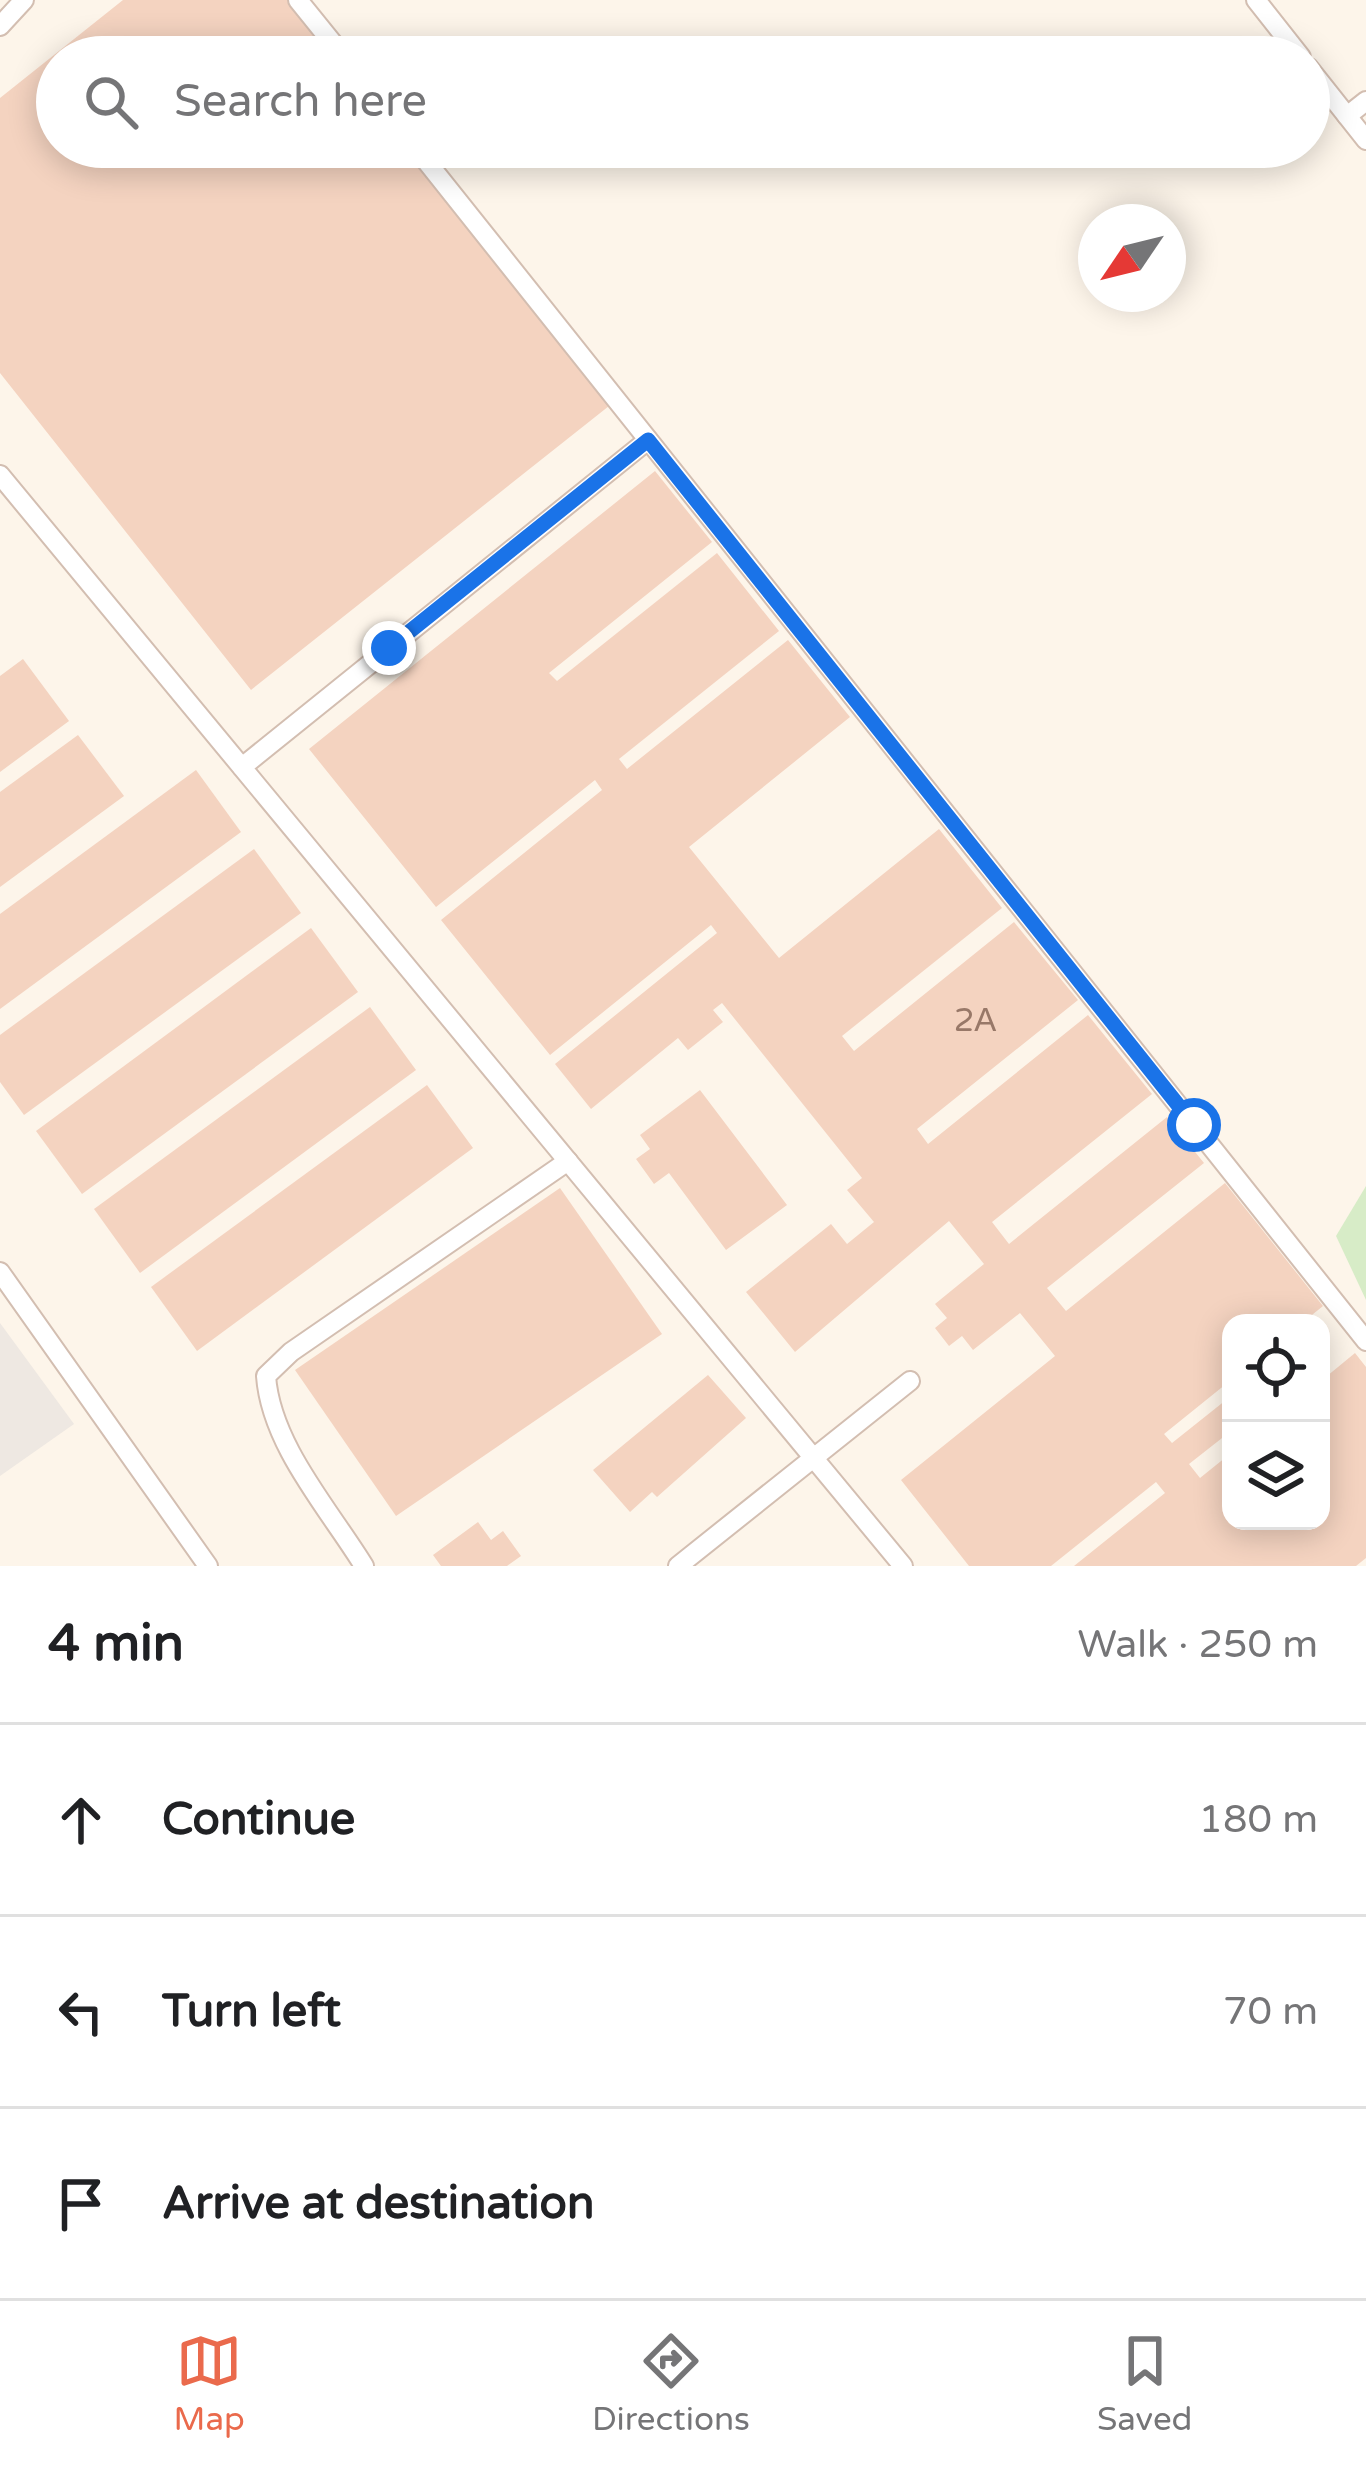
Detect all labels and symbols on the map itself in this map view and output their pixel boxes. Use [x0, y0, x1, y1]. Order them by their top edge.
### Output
north arrow [1078, 204, 1186, 312]
route end [362, 621, 416, 675]
house number: 2А [954, 1001, 996, 1040]
route start [1167, 1098, 1221, 1152]

